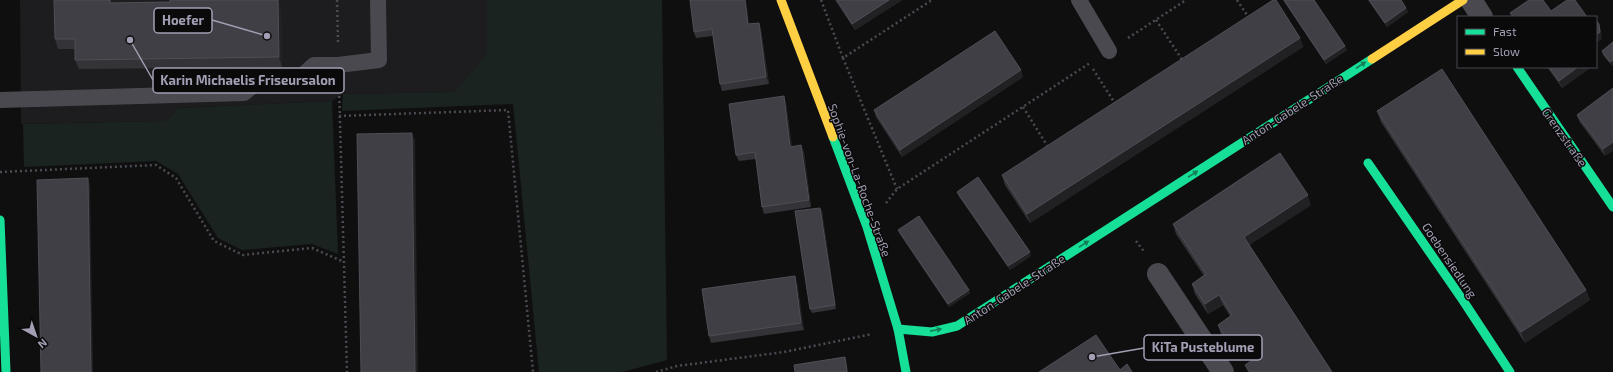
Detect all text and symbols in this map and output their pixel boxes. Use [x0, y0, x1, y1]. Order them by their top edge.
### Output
callout: Hoefer [154, 8, 212, 33]
text: Hoefer [162, 12, 204, 28]
legend [1457, 16, 1597, 68]
text: Fast [1493, 24, 1517, 38]
text: Slow [1493, 44, 1520, 58]
one-way arrow [1356, 61, 1366, 69]
callout: Karin Michaelis Friseursalon [153, 68, 344, 93]
street label: Anton-Gabele-Straße [1239, 71, 1345, 147]
text: Karin Michaelis Friseursalon [160, 72, 336, 88]
street label: Sophie-von-La-Roche-Straße [826, 102, 894, 258]
street label: Grenzstraße [1540, 105, 1590, 169]
one-way arrow [1187, 170, 1199, 177]
street label: Goebensiedlung [1420, 220, 1480, 300]
one-way arrow [1079, 240, 1089, 248]
street label: Anton-Gabele-Straße [961, 251, 1067, 327]
north arrow [16, 316, 56, 356]
one-way arrow [930, 327, 943, 333]
callout: KiTa Pusteblume [1144, 335, 1262, 360]
text: N [35, 337, 50, 352]
text: KiTa Pusteblume [1152, 339, 1254, 355]

